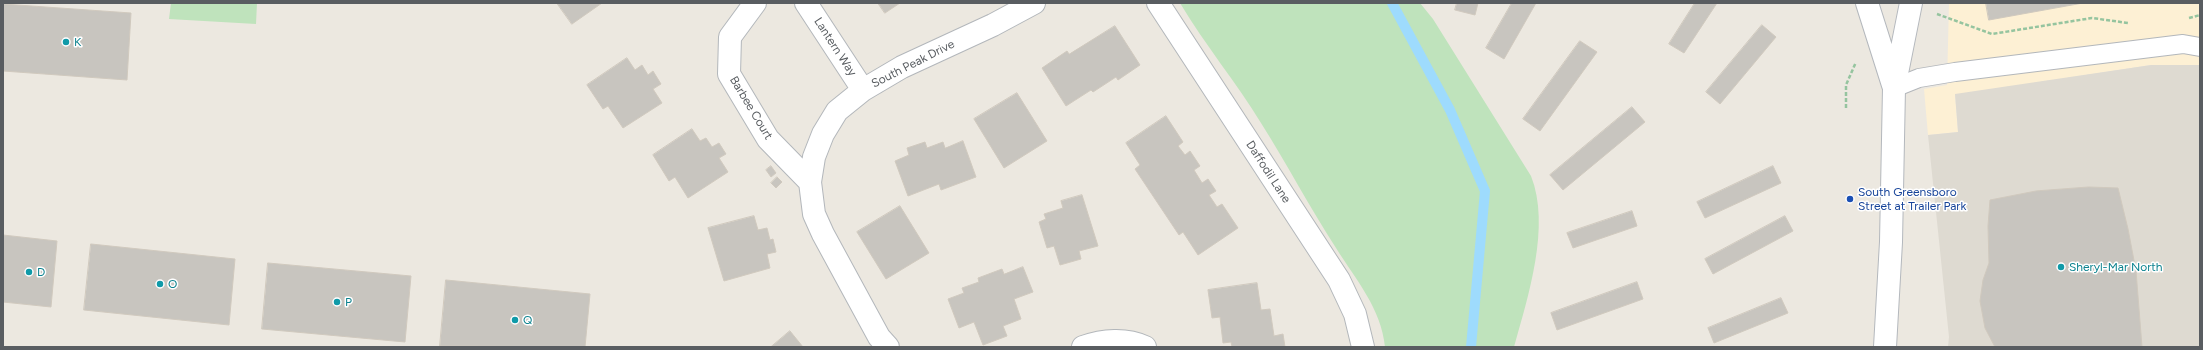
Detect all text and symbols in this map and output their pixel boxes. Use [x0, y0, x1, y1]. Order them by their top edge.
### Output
street label: Lantern Way [811, 15, 859, 79]
place label: K [74, 35, 81, 49]
marker: K [61, 37, 71, 47]
street label: South Peak Drive [869, 37, 957, 91]
street label: Barbee Court [726, 74, 776, 142]
street label: Daffodil Lane [1243, 138, 1293, 206]
place label: South Greensboro Street at Trailer Park [1858, 185, 1966, 213]
marker: South Greensboro Street at Trailer Park [1845, 194, 1855, 204]
place label: Sheryl-Mar North [2069, 260, 2162, 274]
marker: Sheryl-Mar North [2056, 262, 2066, 272]
place label: D [37, 265, 45, 279]
marker: D [24, 267, 34, 277]
place label: O [168, 277, 177, 291]
marker: O [155, 279, 165, 289]
place label: P [345, 295, 352, 309]
marker: P [332, 297, 342, 307]
place label: Q [523, 313, 532, 327]
marker: Q [510, 315, 520, 325]

